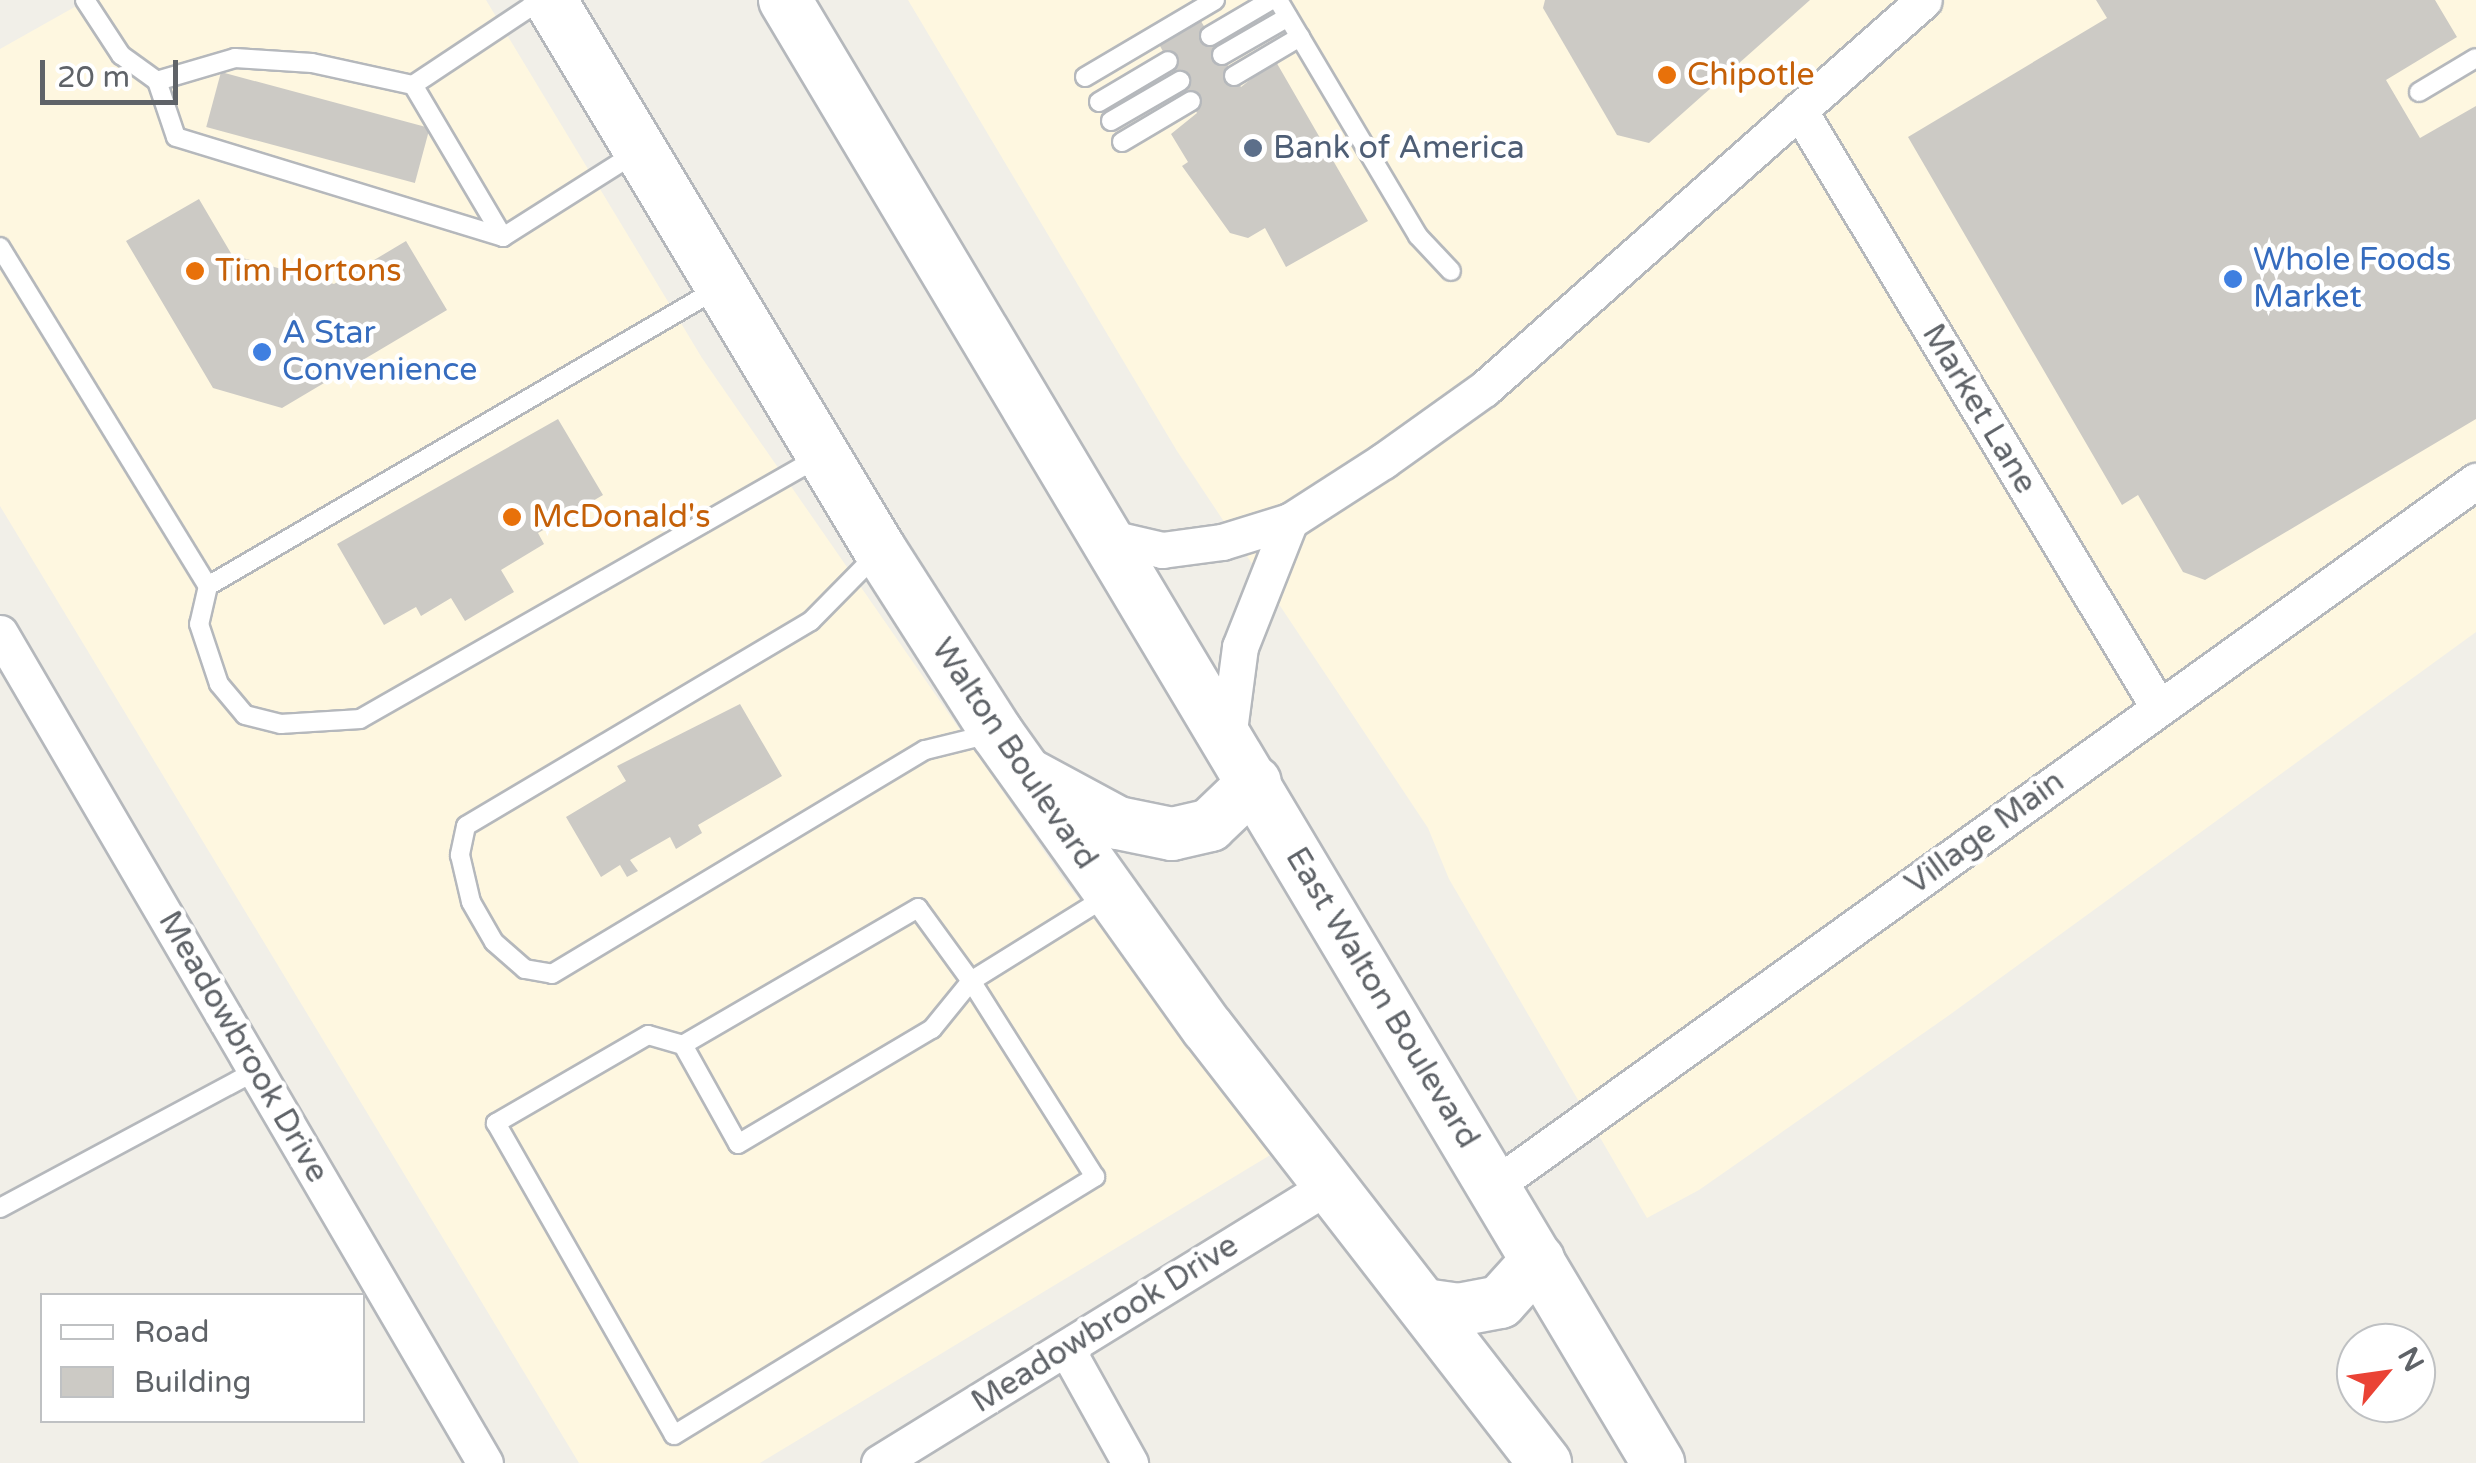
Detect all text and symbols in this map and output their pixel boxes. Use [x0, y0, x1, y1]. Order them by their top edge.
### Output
scale bar [45, 40, 182, 102]
place label: Chipotle [1687, 56, 1815, 94]
text: 20 m [57, 59, 130, 96]
marker: Chipotle [1656, 64, 1678, 86]
place label: Bank of America [1273, 129, 1525, 167]
marker: Bank of America [1242, 137, 1264, 159]
place label: Whole Foods Market [2253, 242, 2451, 317]
place label: Tim Hortons [215, 252, 402, 290]
marker: Tim Hortons [184, 260, 206, 282]
marker: Whole Foods Market [2222, 268, 2244, 290]
place label: A Star Convenience [282, 315, 477, 390]
street label: Market Lane [1913, 317, 2045, 501]
marker: A Star Convenience [251, 341, 273, 363]
place label: McDonald's [532, 498, 710, 536]
marker: McDonald's [501, 506, 523, 528]
street label: Walton Boulevard [923, 631, 1105, 877]
street label: Village Main [1898, 763, 2072, 903]
street label: East Walton Boulevard [1277, 841, 1487, 1155]
street label: Meadowbrook Drive [150, 905, 336, 1189]
street label: Meadowbrook Drive [965, 1226, 1245, 1422]
legend [40, 1293, 365, 1423]
text: Road [134, 1314, 209, 1351]
north arrow [2336, 1323, 2436, 1423]
text: N [2390, 1341, 2431, 1377]
text: Building [134, 1364, 251, 1401]

